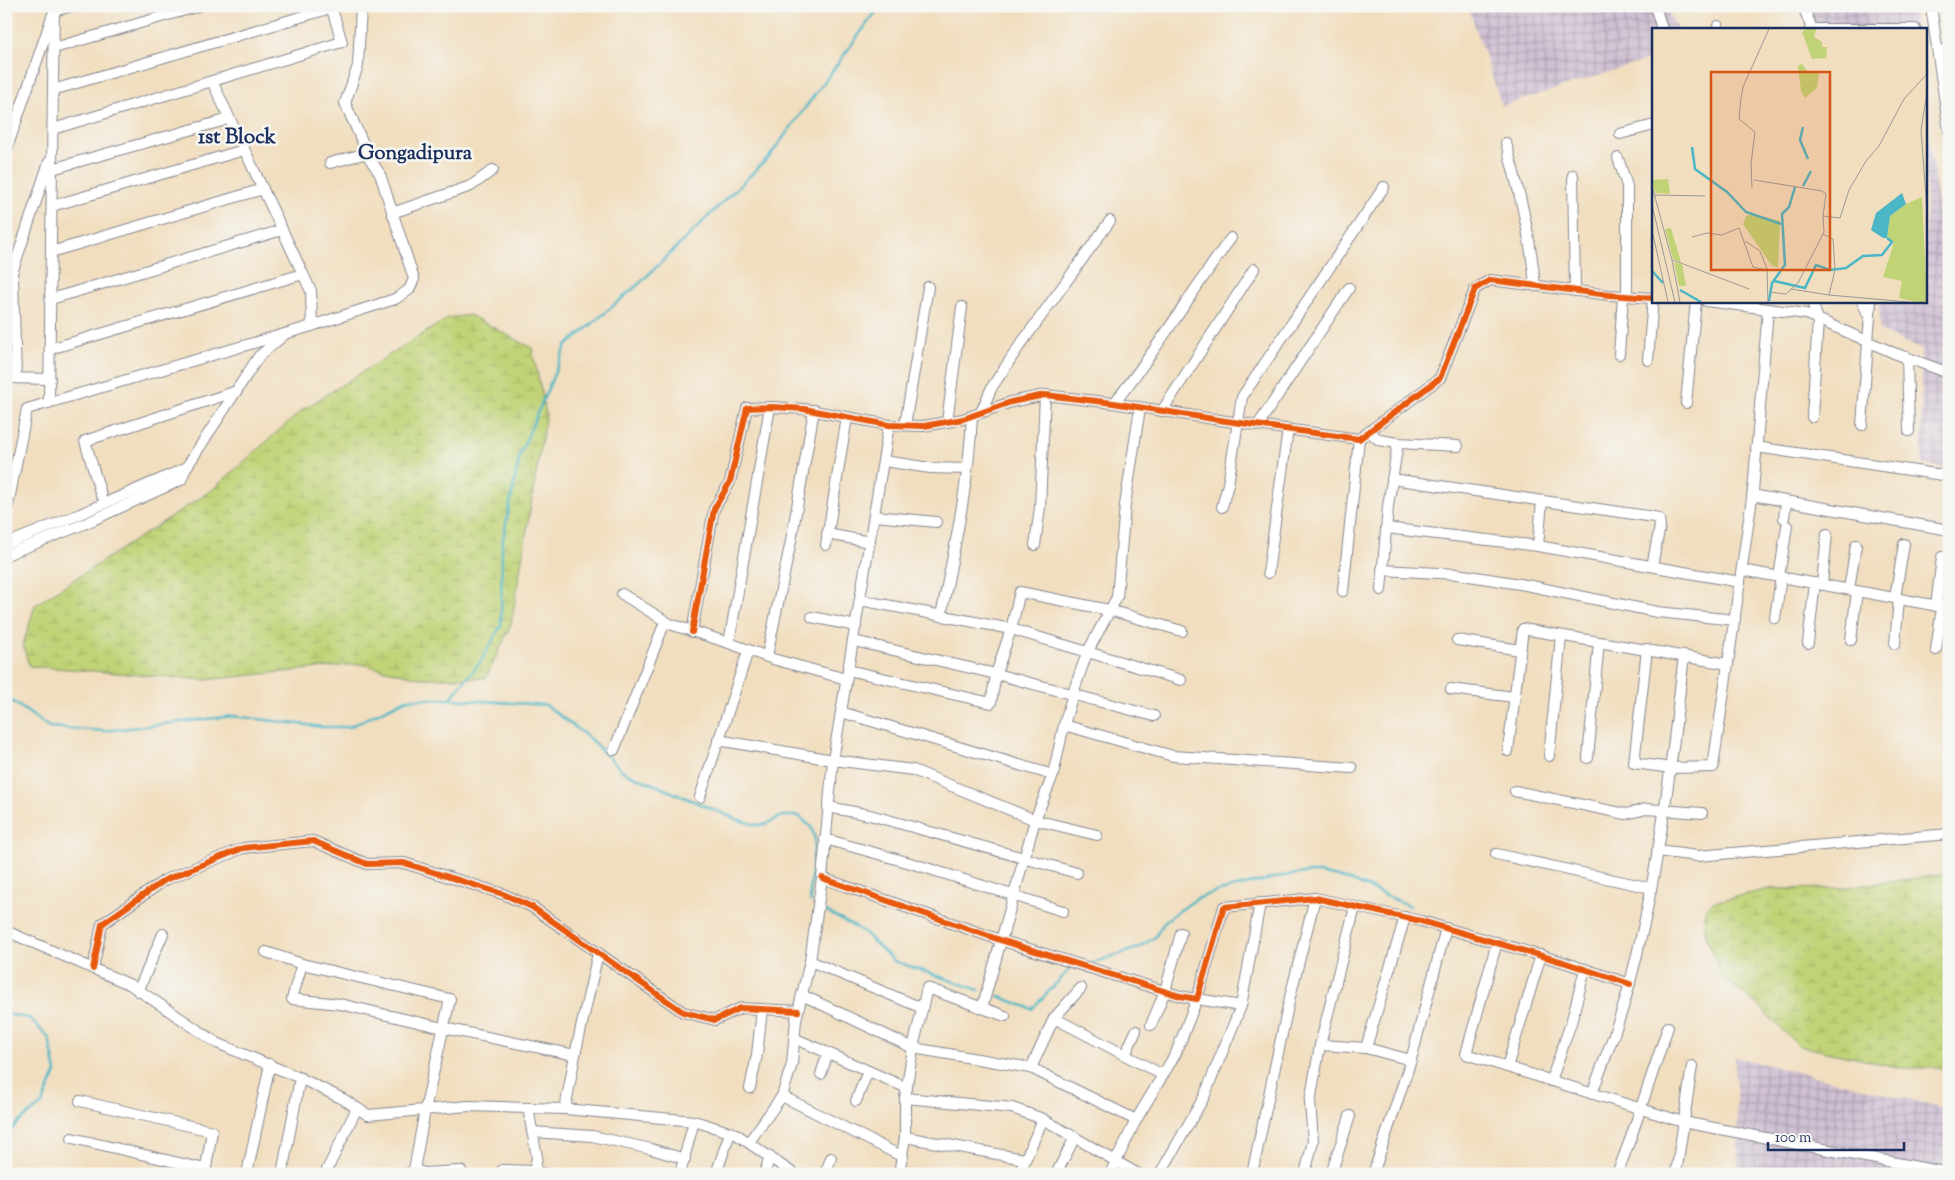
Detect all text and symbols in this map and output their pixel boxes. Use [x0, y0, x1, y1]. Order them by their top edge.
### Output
inset map [1652, 28, 1928, 302]
district label: 1st Block [198, 123, 277, 153]
district label: Gongadipura [358, 140, 473, 169]
scale bar [1768, 1120, 1904, 1152]
text: 100 m [1775, 1128, 1812, 1149]

